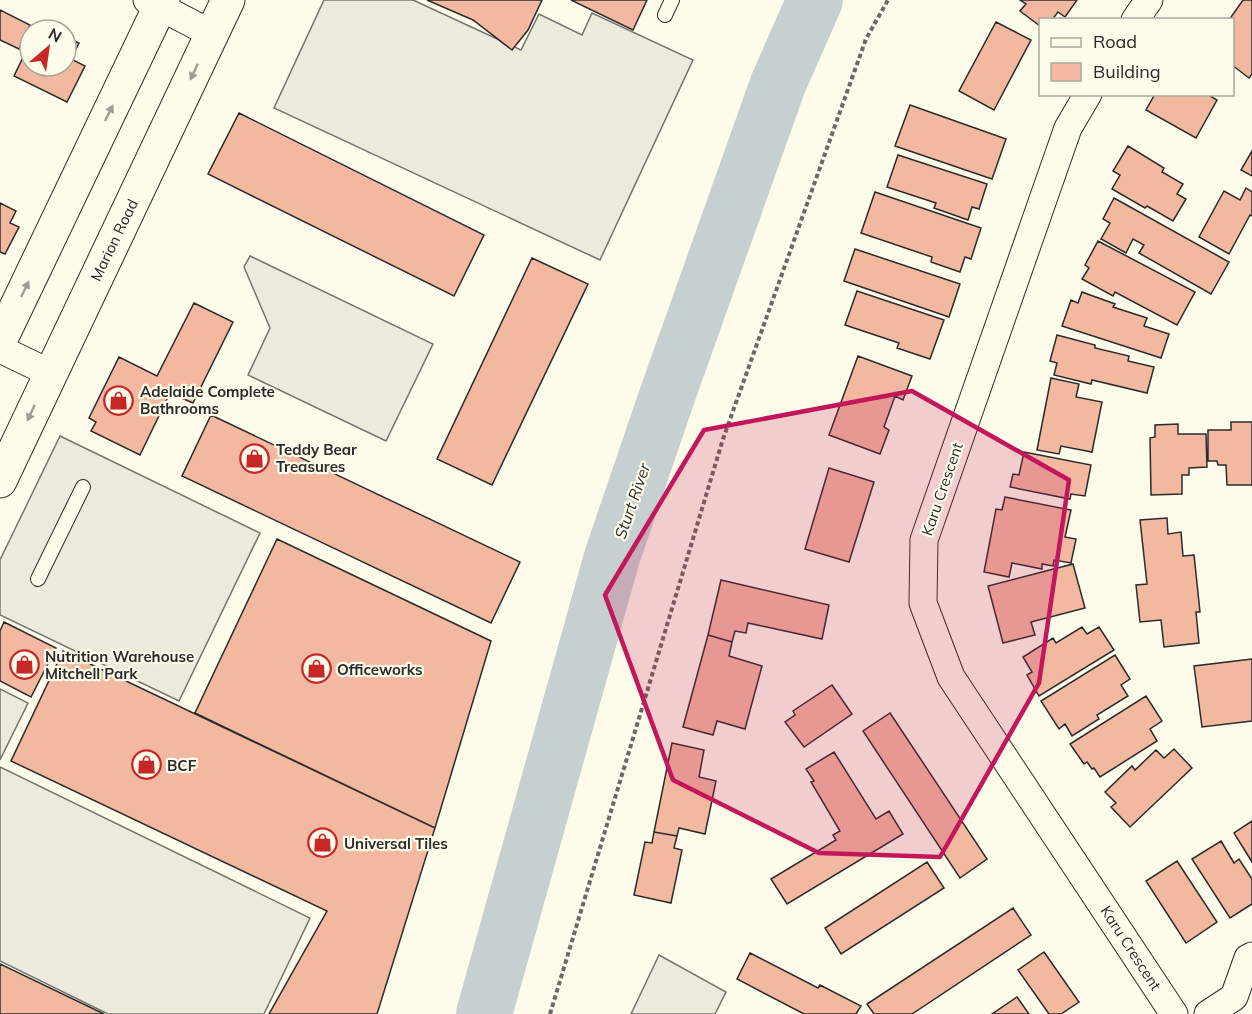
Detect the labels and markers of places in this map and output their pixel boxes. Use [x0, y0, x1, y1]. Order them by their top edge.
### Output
place label: Adelaide Complete Bathrooms [140, 382, 275, 418]
shop icon: Adelaide Complete Bathrooms [103, 384, 135, 416]
place label: Teddy Bear Treasures [276, 440, 357, 476]
shop icon: Teddy Bear Treasures [239, 442, 271, 474]
place label: Nutrition Warehouse Mitchell Park [45, 647, 194, 683]
shop icon: Nutrition Warehouse Mitchell Park [8, 649, 40, 681]
shop icon: Officeworks [300, 653, 332, 685]
place label: Officeworks [337, 660, 422, 679]
shop icon: BCF [130, 749, 162, 781]
place label: BCF [167, 756, 197, 775]
shop icon: Universal Tiles [307, 827, 339, 859]
place label: Universal Tiles [344, 834, 448, 853]

